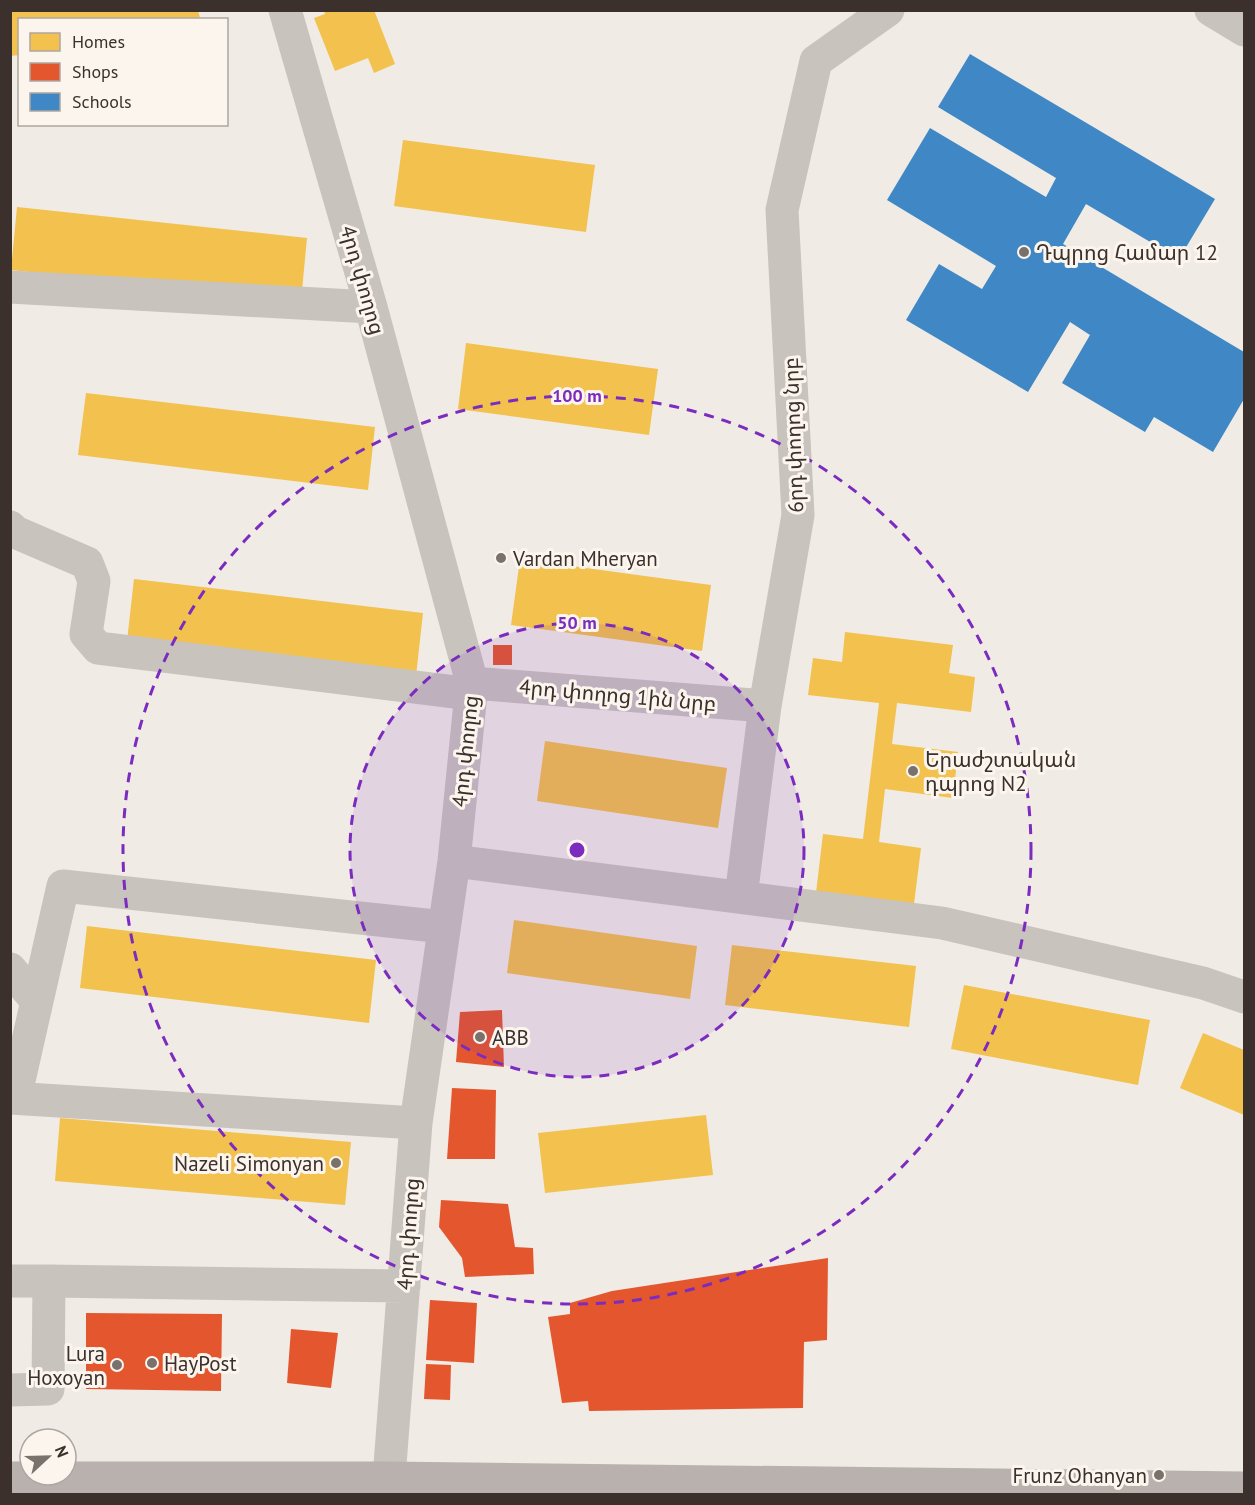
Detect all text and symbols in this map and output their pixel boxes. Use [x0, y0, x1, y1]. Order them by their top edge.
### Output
legend [18, 18, 228, 126]
text: Homes [72, 30, 125, 53]
text: Shops [72, 60, 118, 83]
text: Schools [72, 90, 132, 113]
street label: 4րդ փողոց [335, 222, 391, 338]
place label: Դպրոց Համար 12 [1036, 239, 1218, 266]
marker: Դպրոց Համար 12 [1017, 245, 1031, 259]
street label: 6րդ փողոց նրբ [777, 357, 809, 513]
text: 100 m [552, 384, 602, 407]
place label: Vardan Mheryan [512, 545, 658, 572]
marker: Vardan Mheryan [494, 551, 508, 565]
text: 50 m [557, 611, 597, 634]
street label: 4րդ փողոց 1ին նրբ [518, 673, 718, 717]
street label: 4րդ փողոց [446, 694, 484, 808]
place label: Երաժշտական դպրոց N2 [925, 746, 1076, 797]
marker: Երաժշտական դպրոց N2 [906, 764, 920, 778]
centre of rings [567, 840, 587, 860]
place label: ABB [492, 1024, 529, 1051]
marker: ABB [473, 1030, 487, 1044]
place label: Nazeli Simonyan [174, 1150, 324, 1177]
marker: Nazeli Simonyan [329, 1156, 343, 1170]
street label: 4րդ փողոց [391, 1177, 425, 1291]
place label: Lura Hoxoyan [27, 1340, 105, 1391]
place label: HayPost [164, 1350, 237, 1377]
marker: HayPost [145, 1356, 159, 1370]
marker: Lura Hoxoyan [110, 1358, 124, 1372]
north arrow [18, 1427, 78, 1487]
text: N [51, 1443, 73, 1460]
place label: Frunz Ohanyan [1012, 1462, 1147, 1489]
marker: Frunz Ohanyan [1152, 1468, 1166, 1482]

